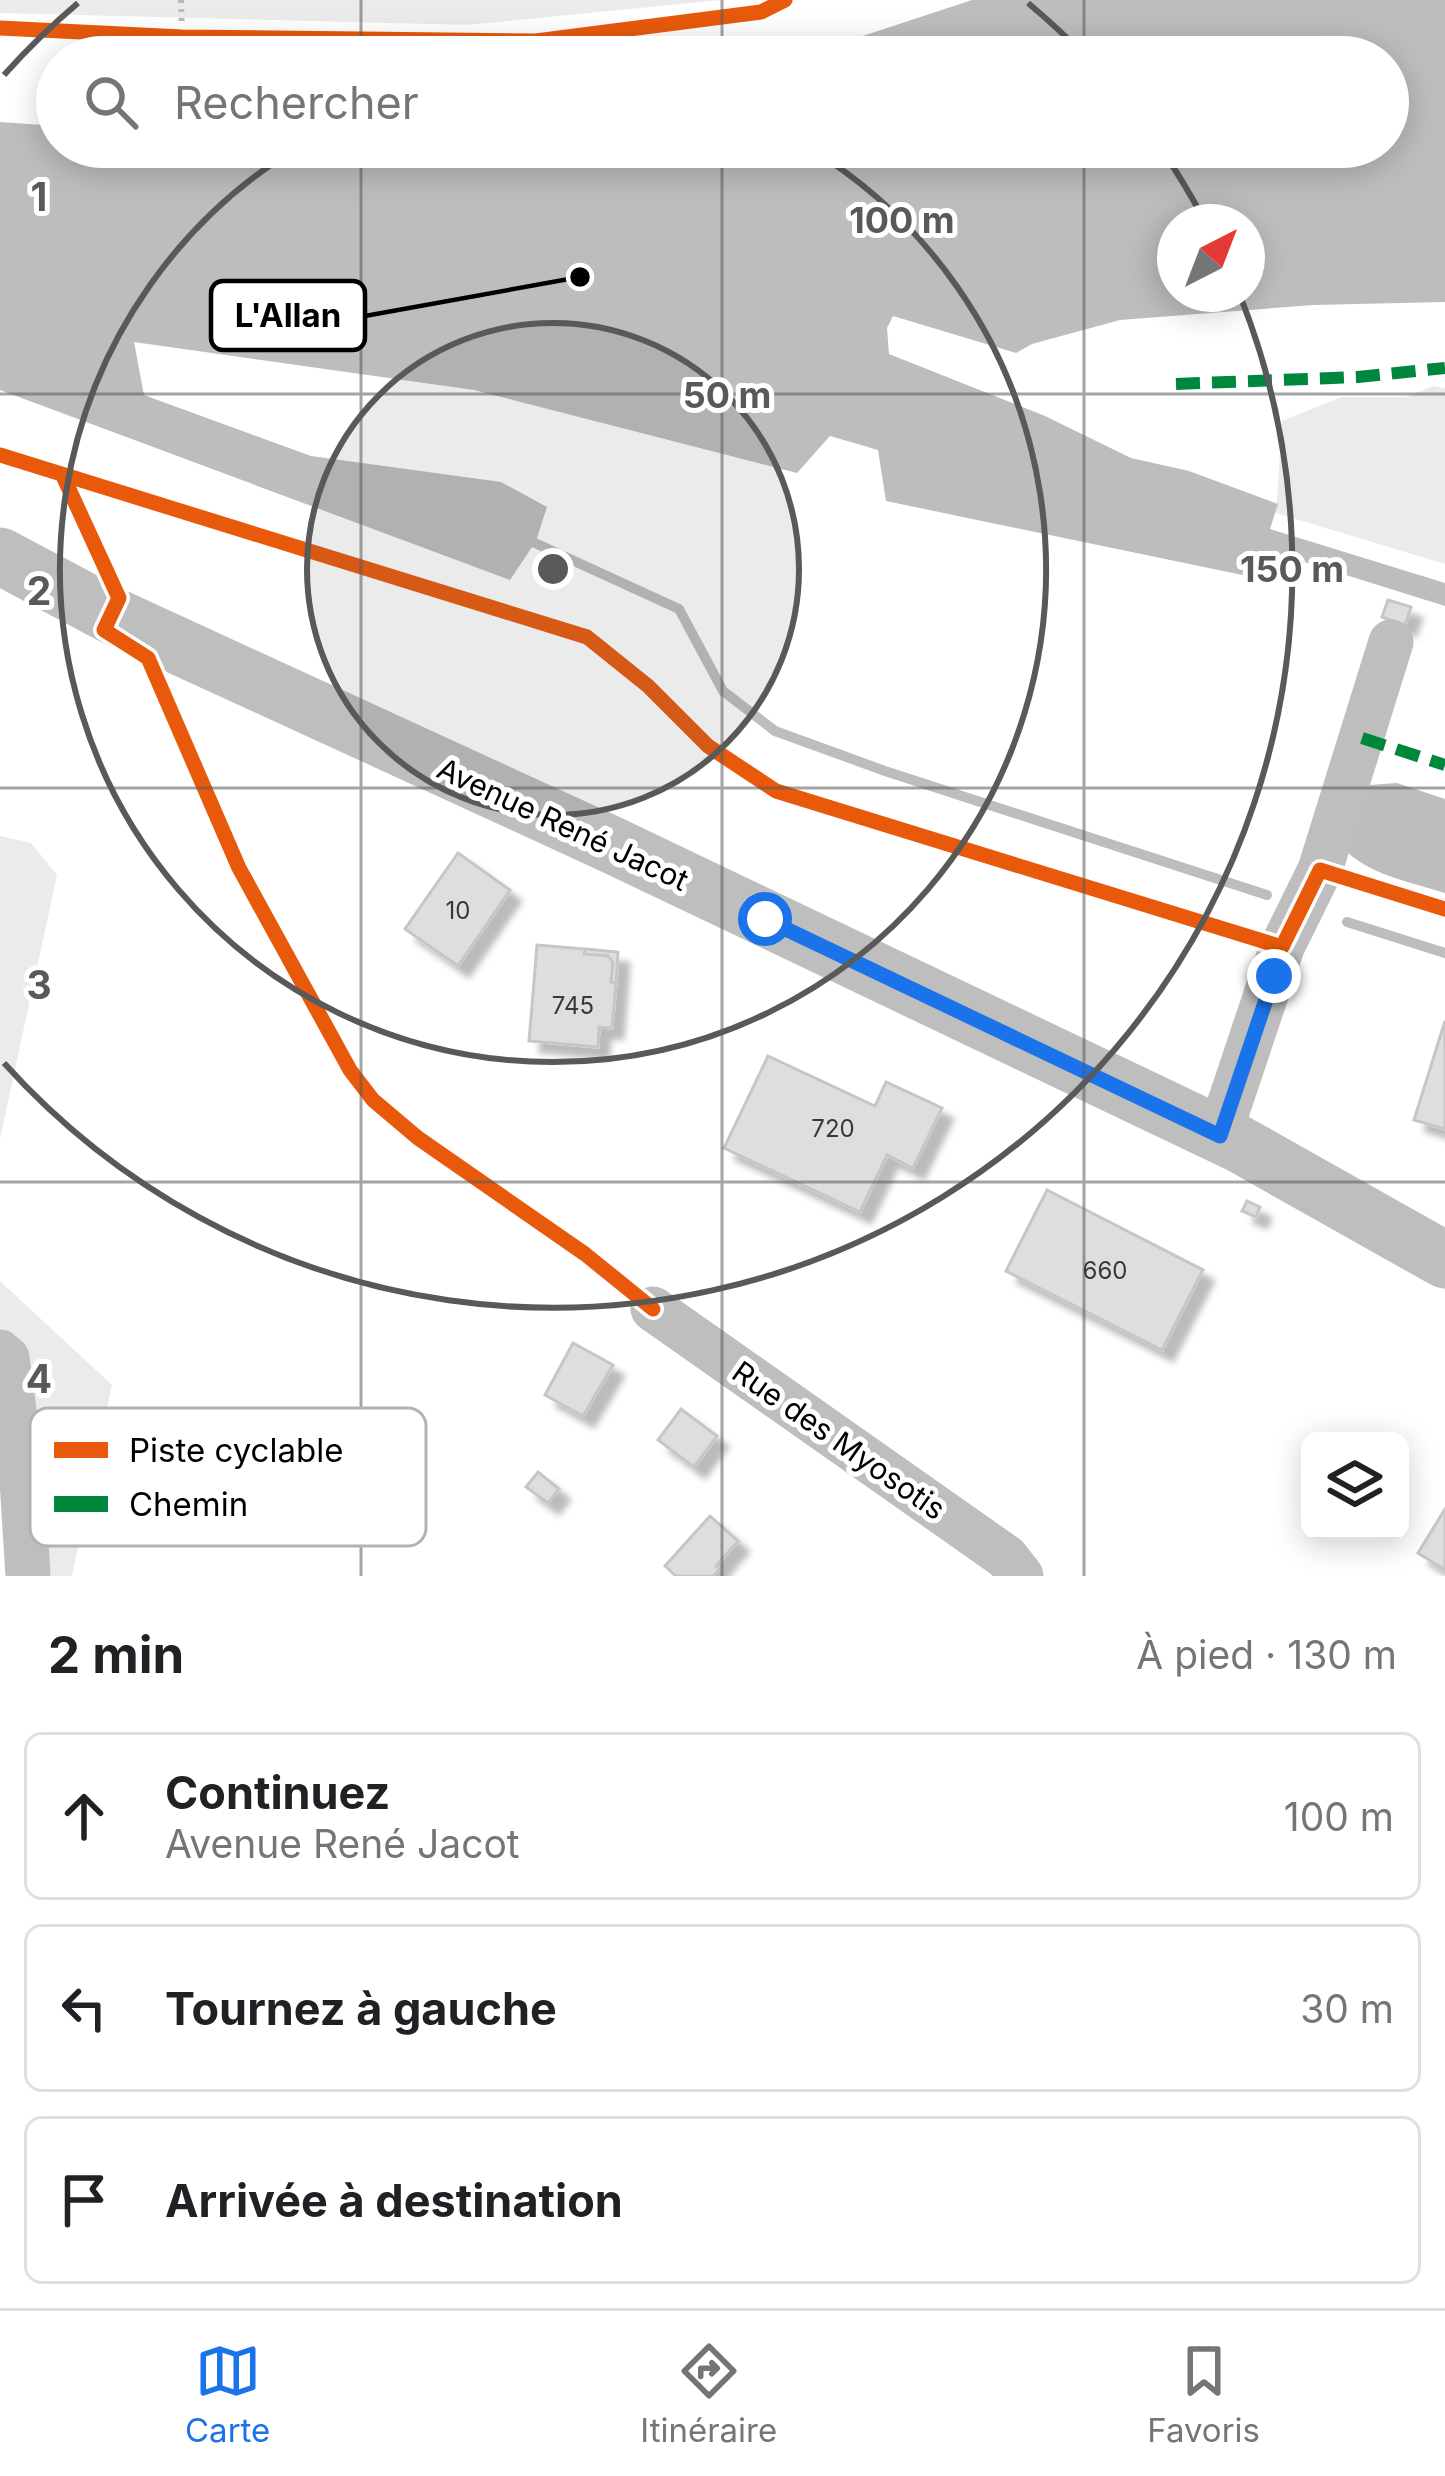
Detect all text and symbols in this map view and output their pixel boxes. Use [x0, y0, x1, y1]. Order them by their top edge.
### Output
search box [36, 36, 1409, 168]
icon: search [78, 69, 144, 135]
text: Rechercher [174, 75, 419, 130]
text: 1 [31, 173, 47, 220]
text: 100 m [849, 198, 955, 242]
north arrow [1157, 204, 1265, 312]
callout: L'Allan [211, 281, 365, 350]
text: L'Allan [235, 295, 341, 335]
text: 50 m [683, 373, 771, 417]
text: 150 m [1240, 547, 1344, 591]
centre of rings [532, 548, 574, 590]
text: 2 [27, 567, 51, 614]
street label: Avenue René Jacot [432, 750, 694, 898]
route start [738, 892, 792, 946]
house number: 10 [446, 896, 470, 925]
route end [1247, 949, 1301, 1003]
text: 3 [26, 961, 52, 1008]
house number: 745 [552, 991, 594, 1020]
house number: 720 [811, 1114, 855, 1143]
house number: 660 [1083, 1256, 1127, 1285]
street label: Rue des Myosotis [726, 1353, 952, 1527]
text: 4 [26, 1355, 52, 1402]
legend [30, 1408, 426, 1546]
text: Piste cyclable [129, 1430, 343, 1470]
map controls [1301, 1432, 1409, 1540]
button: layers [1301, 1432, 1409, 1540]
text: Chemin [129, 1484, 248, 1524]
text: 2 min [48, 1624, 184, 1685]
text: À pied · 130 m [1136, 1631, 1397, 1678]
text: Continuez [165, 1765, 390, 1820]
icon: ahead [51, 1783, 117, 1849]
text: 100 m [1284, 1793, 1394, 1840]
text: Avenue René Jacot [165, 1820, 520, 1867]
icon: left [51, 1975, 117, 2041]
text: Tournez à gauche [165, 1981, 557, 2036]
text: 30 m [1300, 1985, 1394, 2032]
icon: arrive [51, 2167, 117, 2233]
text: Arrivée à destination [165, 2173, 623, 2228]
tab: Carte [185, 2338, 270, 2450]
tab: Itinéraire [640, 2338, 777, 2450]
tab: Favoris [1147, 2338, 1260, 2450]

